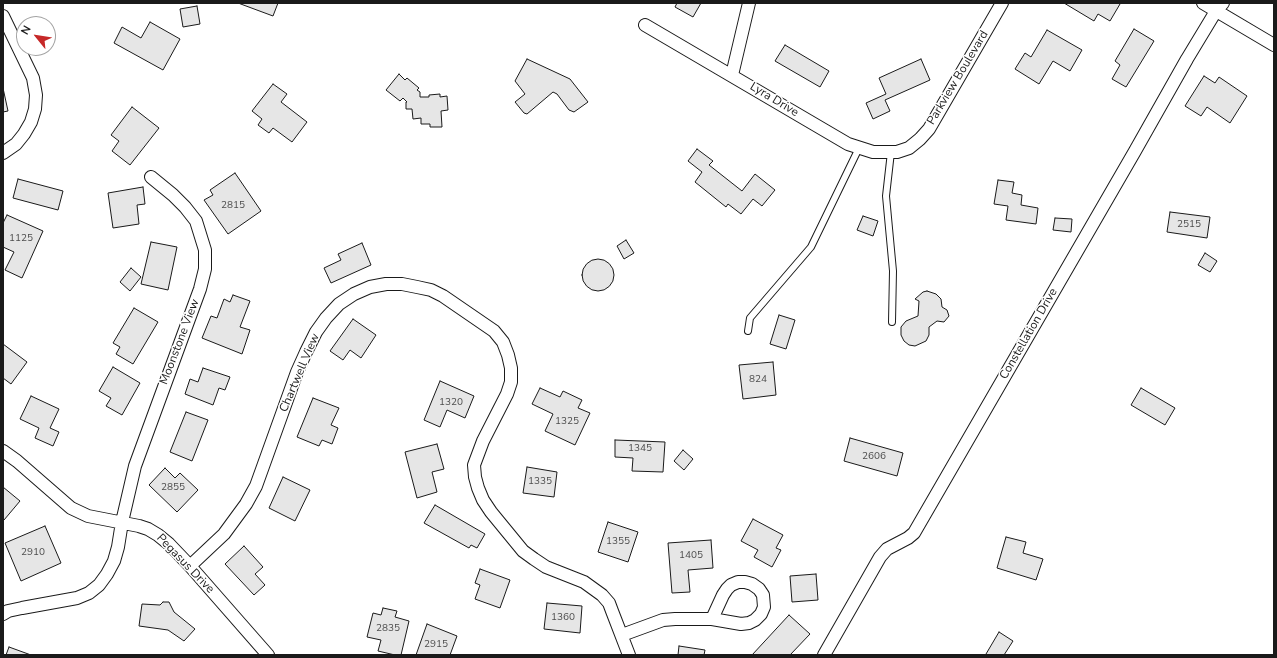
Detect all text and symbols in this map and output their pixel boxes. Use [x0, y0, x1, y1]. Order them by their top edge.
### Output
north arrow [16, 16, 56, 56]
text: N [17, 23, 35, 38]
street label: Parkview Boulevard [924, 28, 992, 128]
street label: Lyra Drive [747, 80, 801, 120]
house number: 2815 [221, 200, 245, 212]
house number: 2515 [1177, 219, 1201, 231]
house number: 1125 [9, 233, 33, 245]
street label: Constellation Drive [997, 286, 1061, 382]
street label: Moonstone View [157, 297, 203, 387]
street label: Chartwell View [277, 331, 323, 415]
house number: 824 [749, 374, 767, 386]
house number: 1320 [439, 397, 463, 409]
house number: 1325 [555, 416, 579, 428]
house number: 1345 [628, 443, 652, 455]
house number: 2606 [862, 451, 886, 463]
house number: 1335 [528, 476, 552, 488]
house number: 2855 [161, 482, 185, 494]
street label: Pegasus Drive [153, 531, 217, 597]
house number: 1355 [606, 536, 630, 548]
house number: 2910 [21, 547, 45, 559]
house number: 1405 [679, 550, 703, 562]
house number: 1360 [551, 612, 575, 624]
house number: 2835 [376, 623, 400, 635]
house number: 2915 [424, 639, 448, 651]

